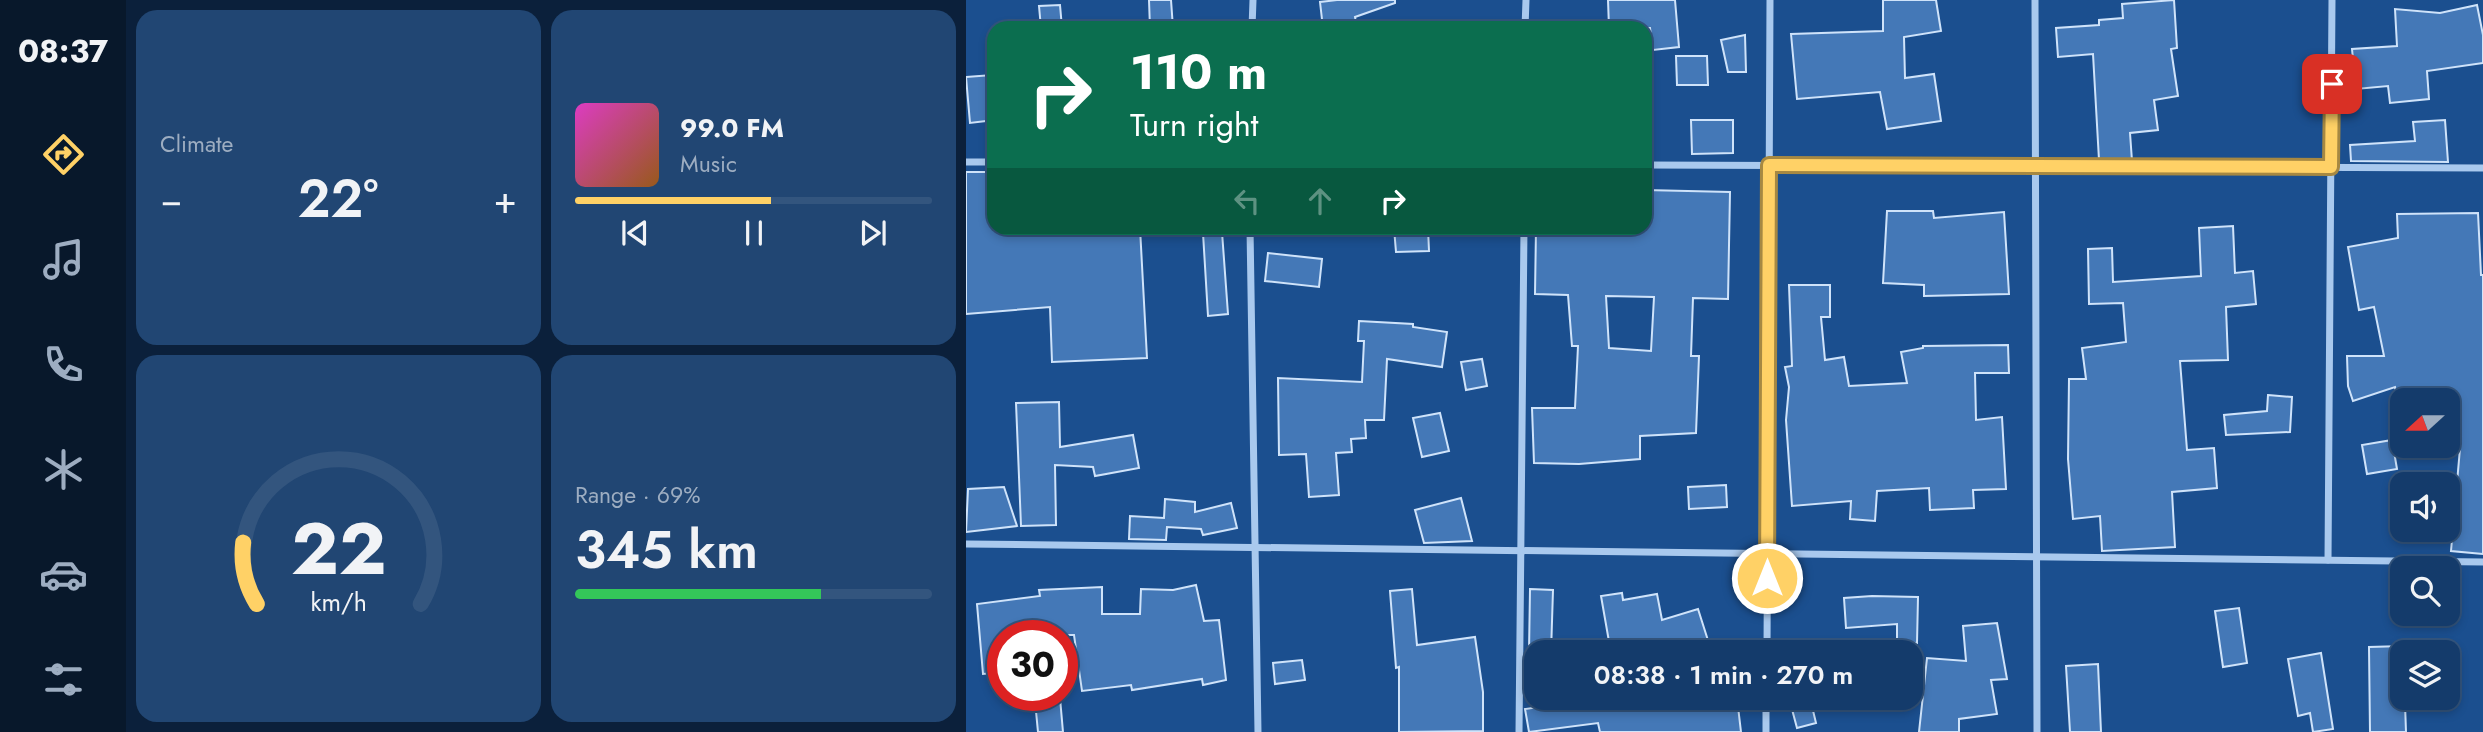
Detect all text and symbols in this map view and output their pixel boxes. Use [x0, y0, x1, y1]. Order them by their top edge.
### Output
text: 08:37 [18, 28, 108, 74]
text: 110 m [1130, 37, 1267, 107]
icon: right [1015, 49, 1106, 140]
pin [2302, 54, 2362, 114]
icon: arrive [2313, 65, 2351, 103]
text: Turn right [1130, 102, 1259, 148]
text: 99.0 FM [680, 109, 784, 147]
text: Climate [160, 127, 233, 161]
icon: directions [39, 130, 88, 179]
text: Music [680, 147, 737, 181]
text: 22° [298, 161, 378, 237]
text: − [160, 172, 182, 227]
text: + [494, 172, 517, 227]
icon: left [1228, 182, 1266, 220]
icon: ahead [1301, 182, 1339, 220]
icon: right [1374, 182, 1412, 220]
icon: previous [616, 214, 654, 252]
icon: pause [735, 214, 773, 252]
icon: next [854, 214, 892, 252]
icon: music [39, 235, 88, 284]
icon: phone [39, 340, 88, 389]
north arrow [2390, 388, 2460, 458]
map controls [2390, 388, 2460, 710]
icon: climate [39, 445, 88, 494]
button: sound [2390, 472, 2460, 542]
text: Range · 69% [575, 478, 700, 512]
text: 22 [291, 497, 386, 602]
text: 345 km [575, 512, 758, 588]
position arrow [1730, 541, 1804, 615]
icon: car [39, 550, 88, 599]
button: search [2390, 556, 2460, 626]
text: km/h [310, 584, 367, 620]
speed limit sign: 30 [987, 620, 1078, 711]
button: layers [2390, 640, 2460, 710]
icon: filters [39, 655, 88, 704]
text: 08:38 · 1 min · 270 m [1594, 656, 1853, 694]

